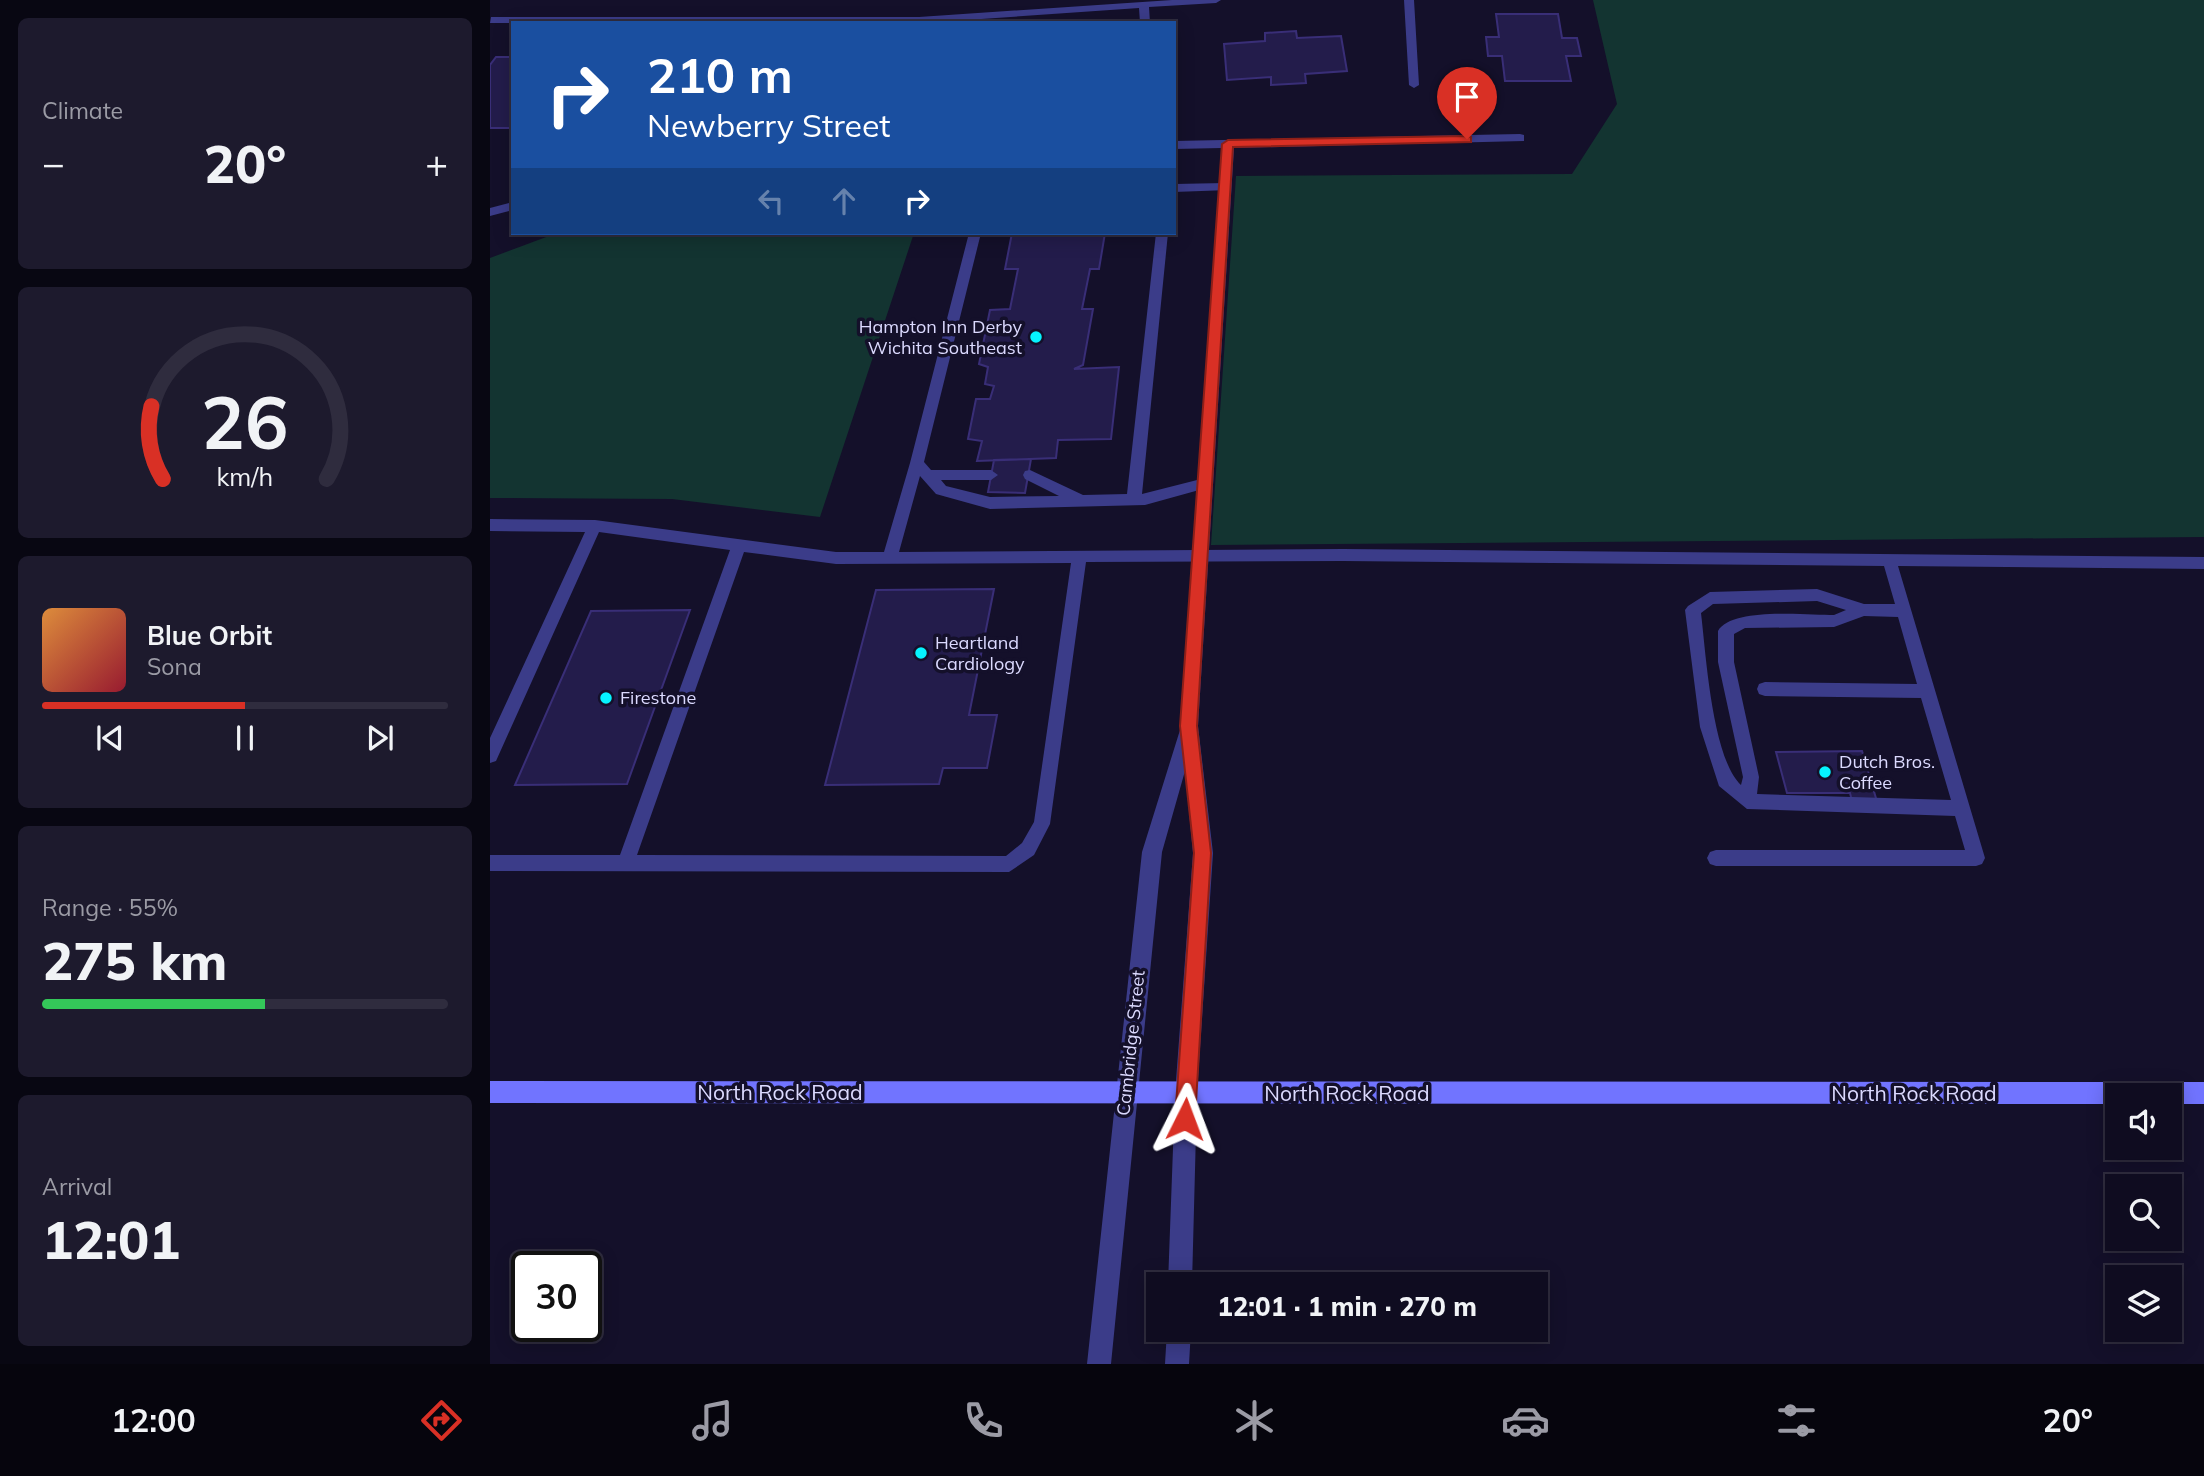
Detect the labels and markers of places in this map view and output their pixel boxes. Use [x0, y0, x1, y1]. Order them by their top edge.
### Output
pin [1437, 67, 1497, 139]
place label: Hampton Inn Derby Wichita Southeast [859, 315, 1022, 359]
marker: Hampton Inn Derby Wichita Southeast [1028, 329, 1044, 345]
place label: Heartland Cardiology [935, 631, 1025, 675]
marker: Heartland Cardiology [913, 645, 929, 661]
place label: Firestone [620, 686, 696, 709]
marker: Firestone [598, 690, 614, 706]
place label: Dutch Bros. Coffee [1839, 750, 1935, 794]
marker: Dutch Bros. Coffee [1817, 764, 1833, 780]

